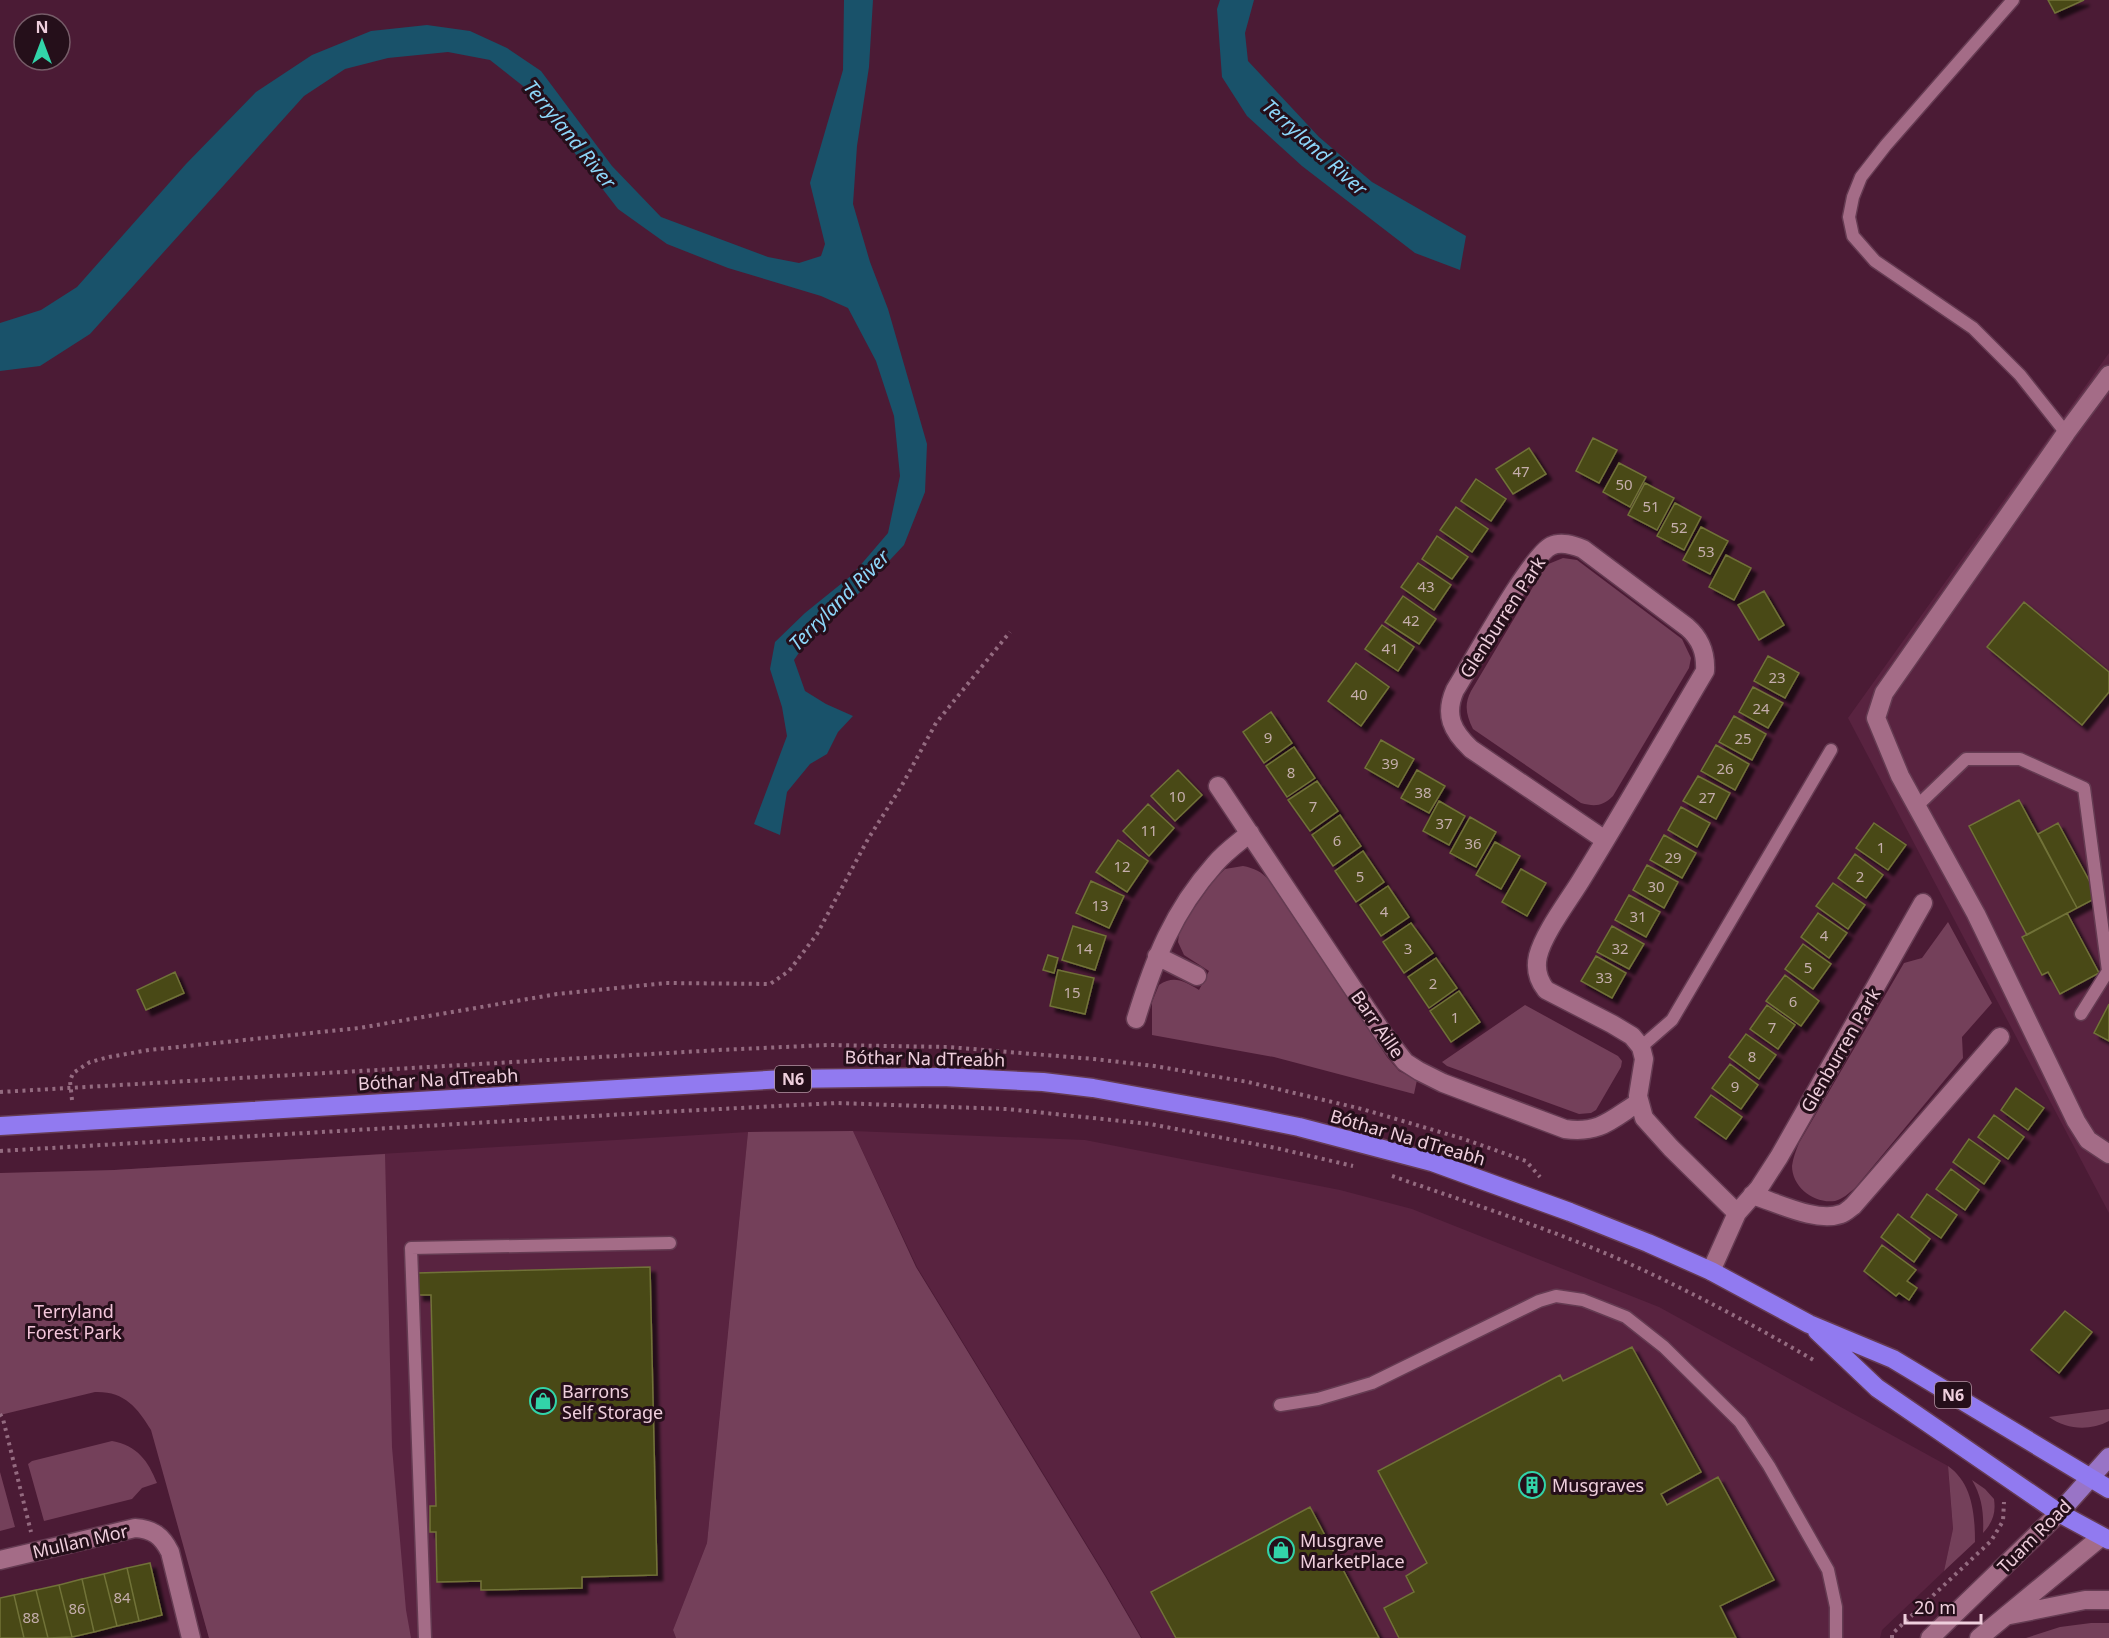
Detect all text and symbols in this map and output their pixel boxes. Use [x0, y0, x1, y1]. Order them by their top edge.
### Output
north arrow [12, 12, 72, 72]
text: N [35, 16, 49, 38]
water label: Terryland River [518, 74, 623, 195]
water label: Terryland River [1257, 93, 1374, 202]
house number: 47 [1512, 461, 1530, 481]
house number: 50 [1615, 474, 1633, 494]
house number: 51 [1642, 496, 1660, 516]
house number: 52 [1670, 517, 1688, 537]
house number: 53 [1697, 541, 1715, 561]
water label: Terryland River [783, 543, 896, 656]
street label: Glenburren Park [1454, 552, 1550, 682]
house number: 43 [1417, 576, 1435, 596]
house number: 42 [1402, 610, 1420, 630]
house number: 41 [1381, 638, 1399, 658]
house number: 23 [1768, 667, 1786, 687]
house number: 40 [1350, 684, 1368, 704]
house number: 24 [1752, 698, 1770, 718]
house number: 9 [1264, 727, 1272, 747]
house number: 25 [1734, 728, 1752, 748]
house number: 39 [1381, 753, 1399, 773]
house number: 26 [1716, 758, 1734, 778]
house number: 8 [1287, 762, 1295, 782]
house number: 38 [1414, 782, 1432, 802]
house number: 10 [1168, 786, 1186, 806]
house number: 27 [1698, 787, 1716, 807]
house number: 7 [1309, 796, 1317, 816]
house number: 37 [1435, 813, 1453, 833]
house number: 11 [1140, 820, 1158, 840]
house number: 6 [1333, 830, 1341, 850]
house number: 36 [1464, 833, 1482, 853]
house number: 1 [1877, 837, 1885, 857]
house number: 29 [1664, 847, 1682, 867]
house number: 12 [1113, 856, 1131, 876]
house number: 5 [1356, 866, 1364, 886]
house number: 2 [1856, 866, 1864, 886]
house number: 30 [1647, 876, 1665, 896]
house number: 13 [1091, 895, 1109, 915]
house number: 4 [1380, 901, 1389, 921]
house number: 31 [1629, 906, 1647, 926]
house number: 4 [1820, 925, 1829, 945]
house number: 14 [1075, 938, 1093, 958]
house number: 3 [1404, 938, 1412, 958]
house number: 32 [1611, 938, 1629, 958]
house number: 5 [1804, 957, 1812, 977]
house number: 33 [1595, 967, 1613, 987]
house number: 2 [1429, 973, 1437, 993]
house number: 15 [1063, 982, 1081, 1002]
street label: Glenburren Park [1795, 983, 1886, 1116]
street label: Barr Aille [1346, 986, 1410, 1062]
house number: 6 [1789, 991, 1797, 1011]
house number: 1 [1451, 1007, 1459, 1027]
house number: 7 [1768, 1017, 1776, 1037]
street label: Bóthar Na dTreabh [845, 1045, 1005, 1071]
house number: 8 [1748, 1046, 1756, 1066]
street label: Bóthar Na dTreabh [357, 1063, 519, 1095]
road number: N6 [775, 1066, 811, 1092]
house number: 9 [1731, 1076, 1739, 1096]
street label: Bóthar Na dTreabh [1328, 1103, 1488, 1171]
park label: Terryland Forest Park [26, 1299, 122, 1344]
place label: Barrons Self Storage [562, 1379, 663, 1424]
road number: N6 [1935, 1382, 1971, 1408]
shop icon: Barrons Self Storage [528, 1386, 558, 1416]
building icon: Musgraves [1517, 1470, 1547, 1500]
place label: Musgraves [1552, 1473, 1644, 1497]
street label: Tuam Road [1992, 1494, 2076, 1578]
street label: Mullan Mor [30, 1518, 131, 1564]
place label: Musgrave MarketPlace [1300, 1528, 1405, 1573]
shop icon: Musgrave MarketPlace [1266, 1535, 1296, 1565]
house number: 84 [113, 1587, 131, 1607]
scale bar [1905, 1587, 1982, 1625]
text: 20 m [1914, 1595, 1956, 1619]
house number: 86 [68, 1598, 86, 1618]
house number: 88 [22, 1607, 40, 1627]

